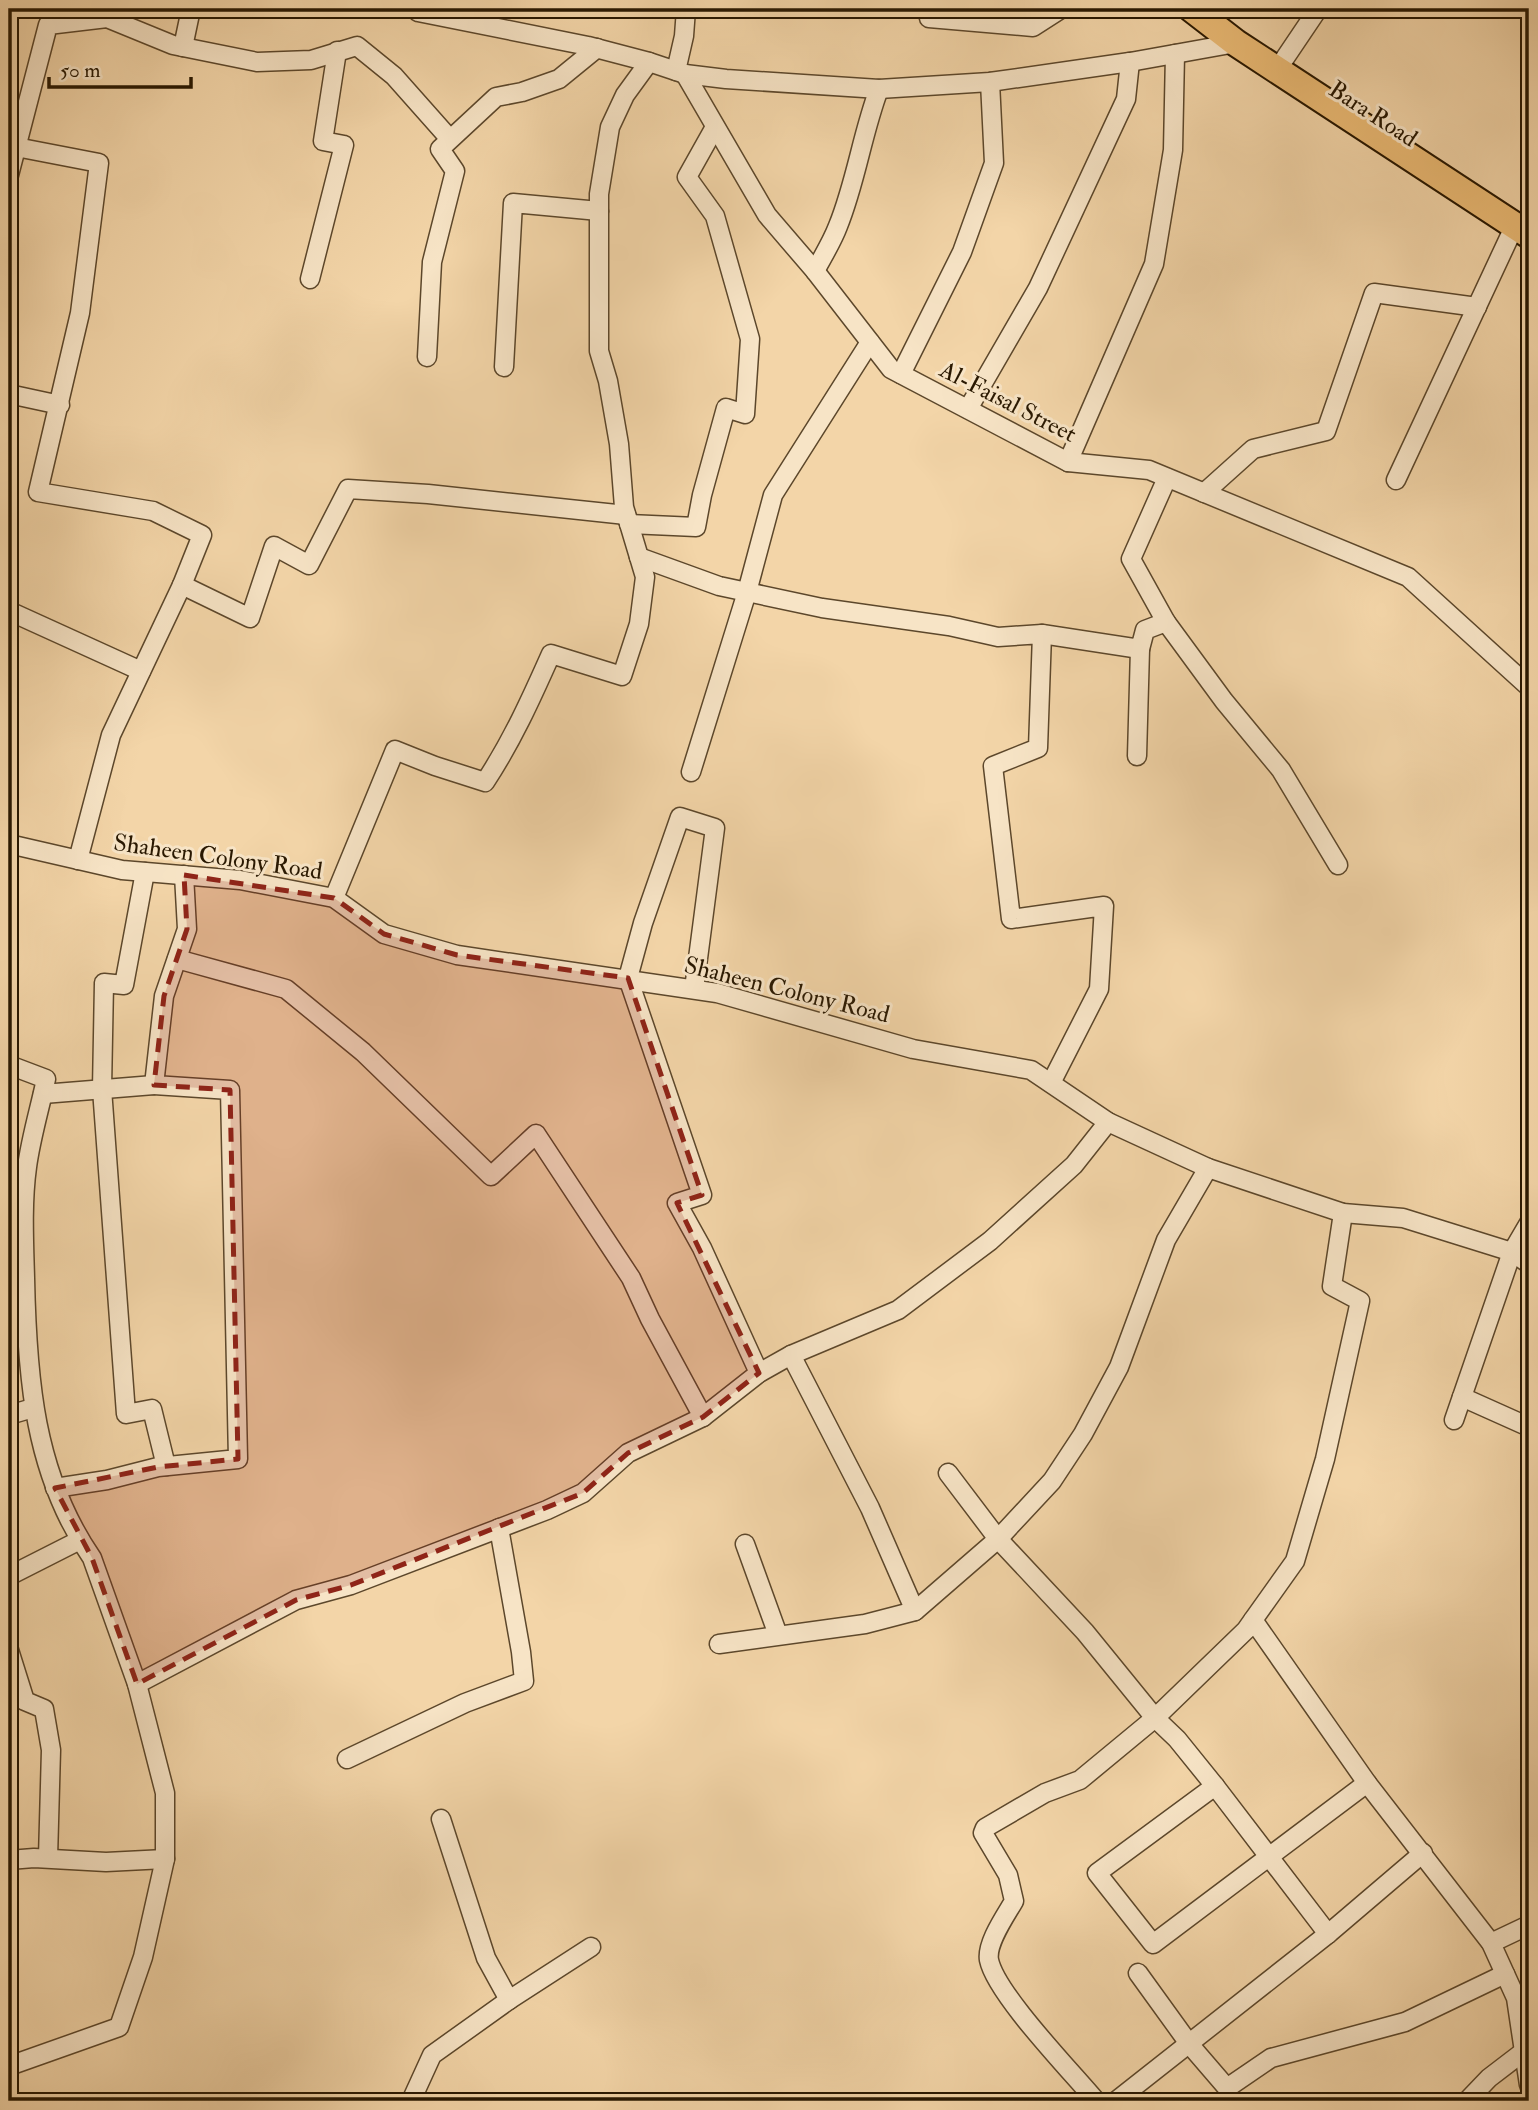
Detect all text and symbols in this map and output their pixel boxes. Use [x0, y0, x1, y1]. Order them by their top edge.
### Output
scale bar [49, 46, 191, 90]
text: 50 m [60, 57, 101, 84]
street label: Bara Road [1323, 74, 1423, 154]
street label: Al-Faisal Street [934, 354, 1082, 450]
street label: Shaheen Colony Road [112, 827, 324, 887]
street label: Shaheen Colony Road [681, 950, 893, 1031]

